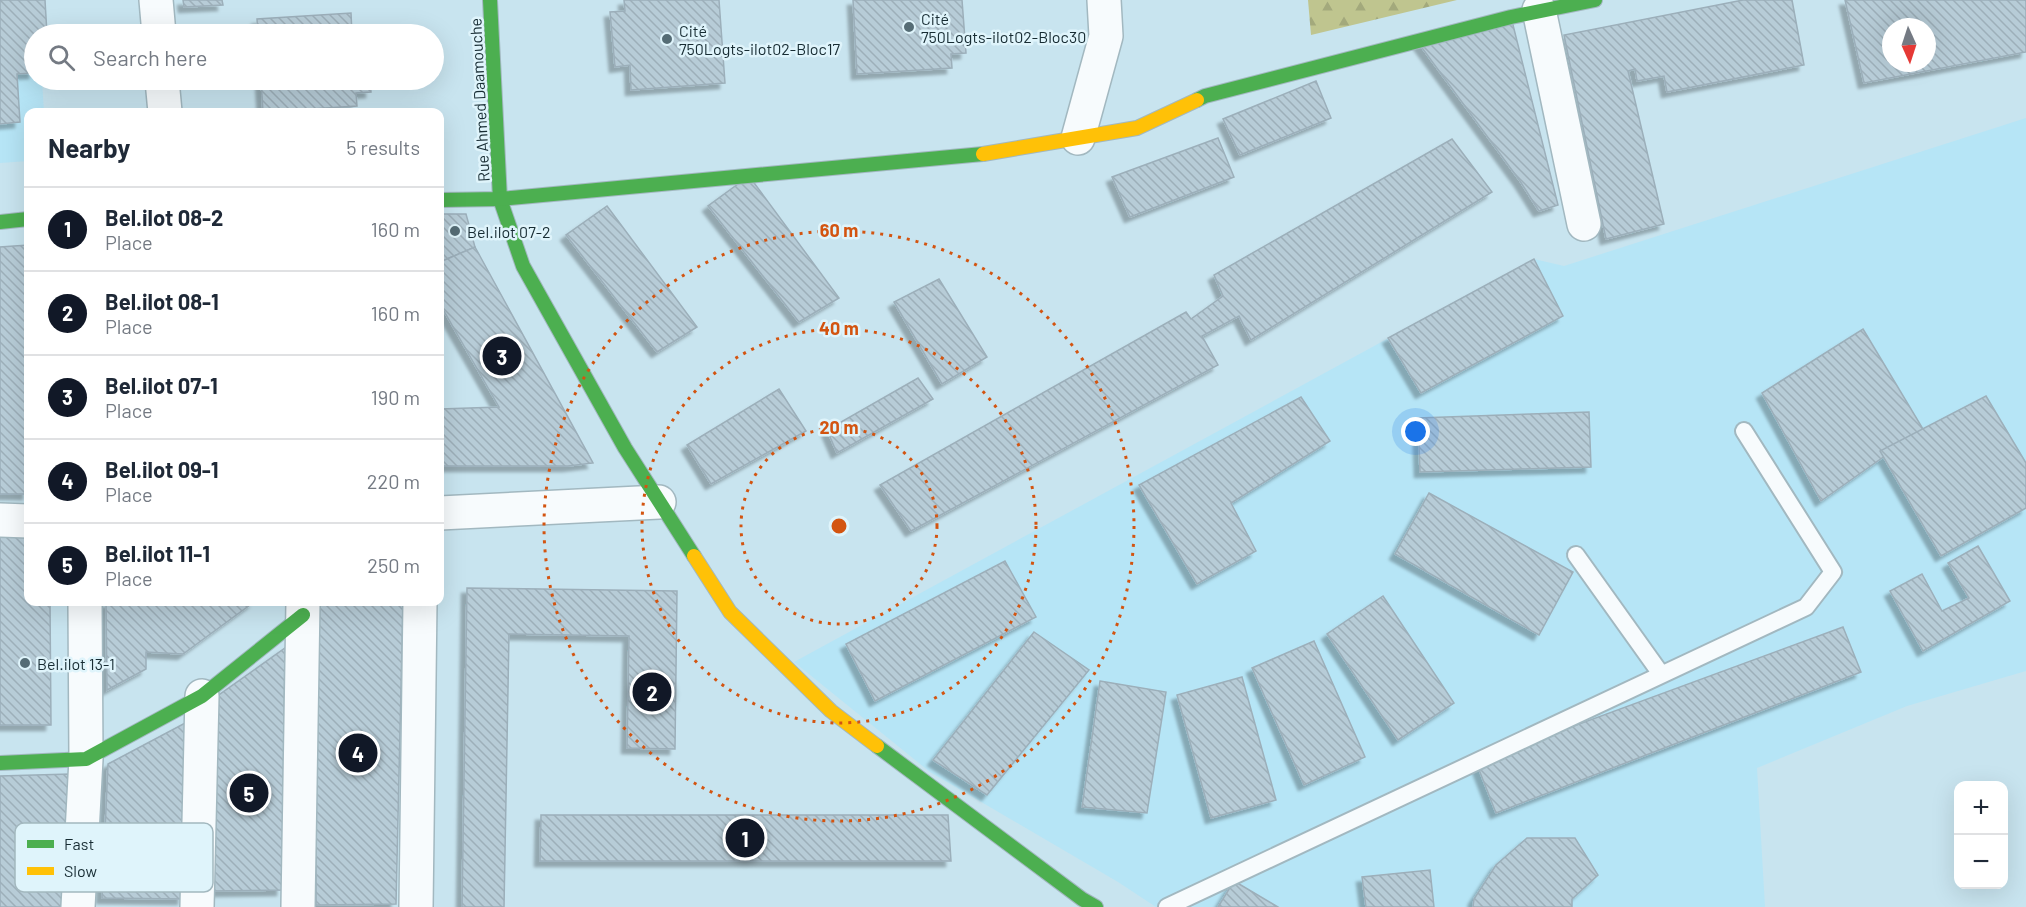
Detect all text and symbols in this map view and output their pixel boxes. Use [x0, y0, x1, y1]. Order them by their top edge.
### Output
place label: Cité 750Logts-ilot02-Bloc30 [921, 9, 1086, 46]
street label: Rue Ahmed Daamouche [465, 18, 493, 182]
north arrow [1882, 18, 1936, 72]
marker: Cité 750Logts-ilot02-Bloc30 [902, 20, 916, 34]
place label: Cité 750Logts-ilot02-Bloc17 [679, 21, 841, 58]
search box [24, 24, 444, 90]
marker: Cité 750Logts-ilot02-Bloc17 [660, 32, 674, 46]
icon: search [45, 41, 78, 74]
text: Search here [93, 44, 207, 70]
text: Nearby [48, 132, 130, 163]
text: 5 results [346, 135, 420, 159]
text: Bel.ilot 08-2 [105, 204, 223, 230]
text: 1 [64, 217, 71, 241]
text: 160 m [371, 217, 420, 241]
text: 60 m [820, 219, 858, 241]
place label: Bel.ilot 07-2 [467, 222, 551, 241]
marker: Bel.ilot 07-2 [448, 224, 462, 238]
text: Place [105, 230, 153, 254]
text: Bel.ilot 08-1 [105, 288, 219, 314]
text: 2 [62, 301, 73, 325]
text: 160 m [371, 301, 420, 325]
text: Place [105, 314, 153, 338]
text: 40 m [819, 317, 859, 339]
pin: 3 [482, 334, 522, 378]
text: Bel.ilot 07-1 [105, 372, 218, 398]
text: 3 [62, 385, 73, 409]
text: 190 m [371, 385, 420, 409]
text: Place [105, 398, 153, 422]
text: 20 m [820, 416, 858, 438]
your location [1401, 417, 1430, 446]
text: Bel.ilot 09-1 [105, 456, 219, 482]
text: 4 [61, 469, 74, 493]
text: 220 m [367, 469, 420, 493]
text: Place [105, 482, 153, 506]
centre of rings [829, 516, 849, 536]
text: Bel.ilot 11-1 [105, 540, 210, 566]
text: 5 [62, 553, 73, 577]
text: 250 m [367, 553, 420, 577]
text: Place [105, 566, 153, 590]
place label: Bel.ilot 13-1 [37, 654, 115, 673]
marker: Bel.ilot 13-1 [18, 656, 32, 670]
pin: 2 [632, 670, 672, 714]
pin: 4 [338, 730, 378, 776]
pin: 5 [230, 770, 268, 816]
map controls [1954, 781, 2008, 889]
button: + [1954, 781, 2008, 835]
pin: 1 [726, 816, 764, 860]
legend [15, 823, 213, 892]
text: Fast [64, 834, 94, 853]
button: − [1954, 835, 2008, 889]
text: Slow [64, 861, 97, 880]

